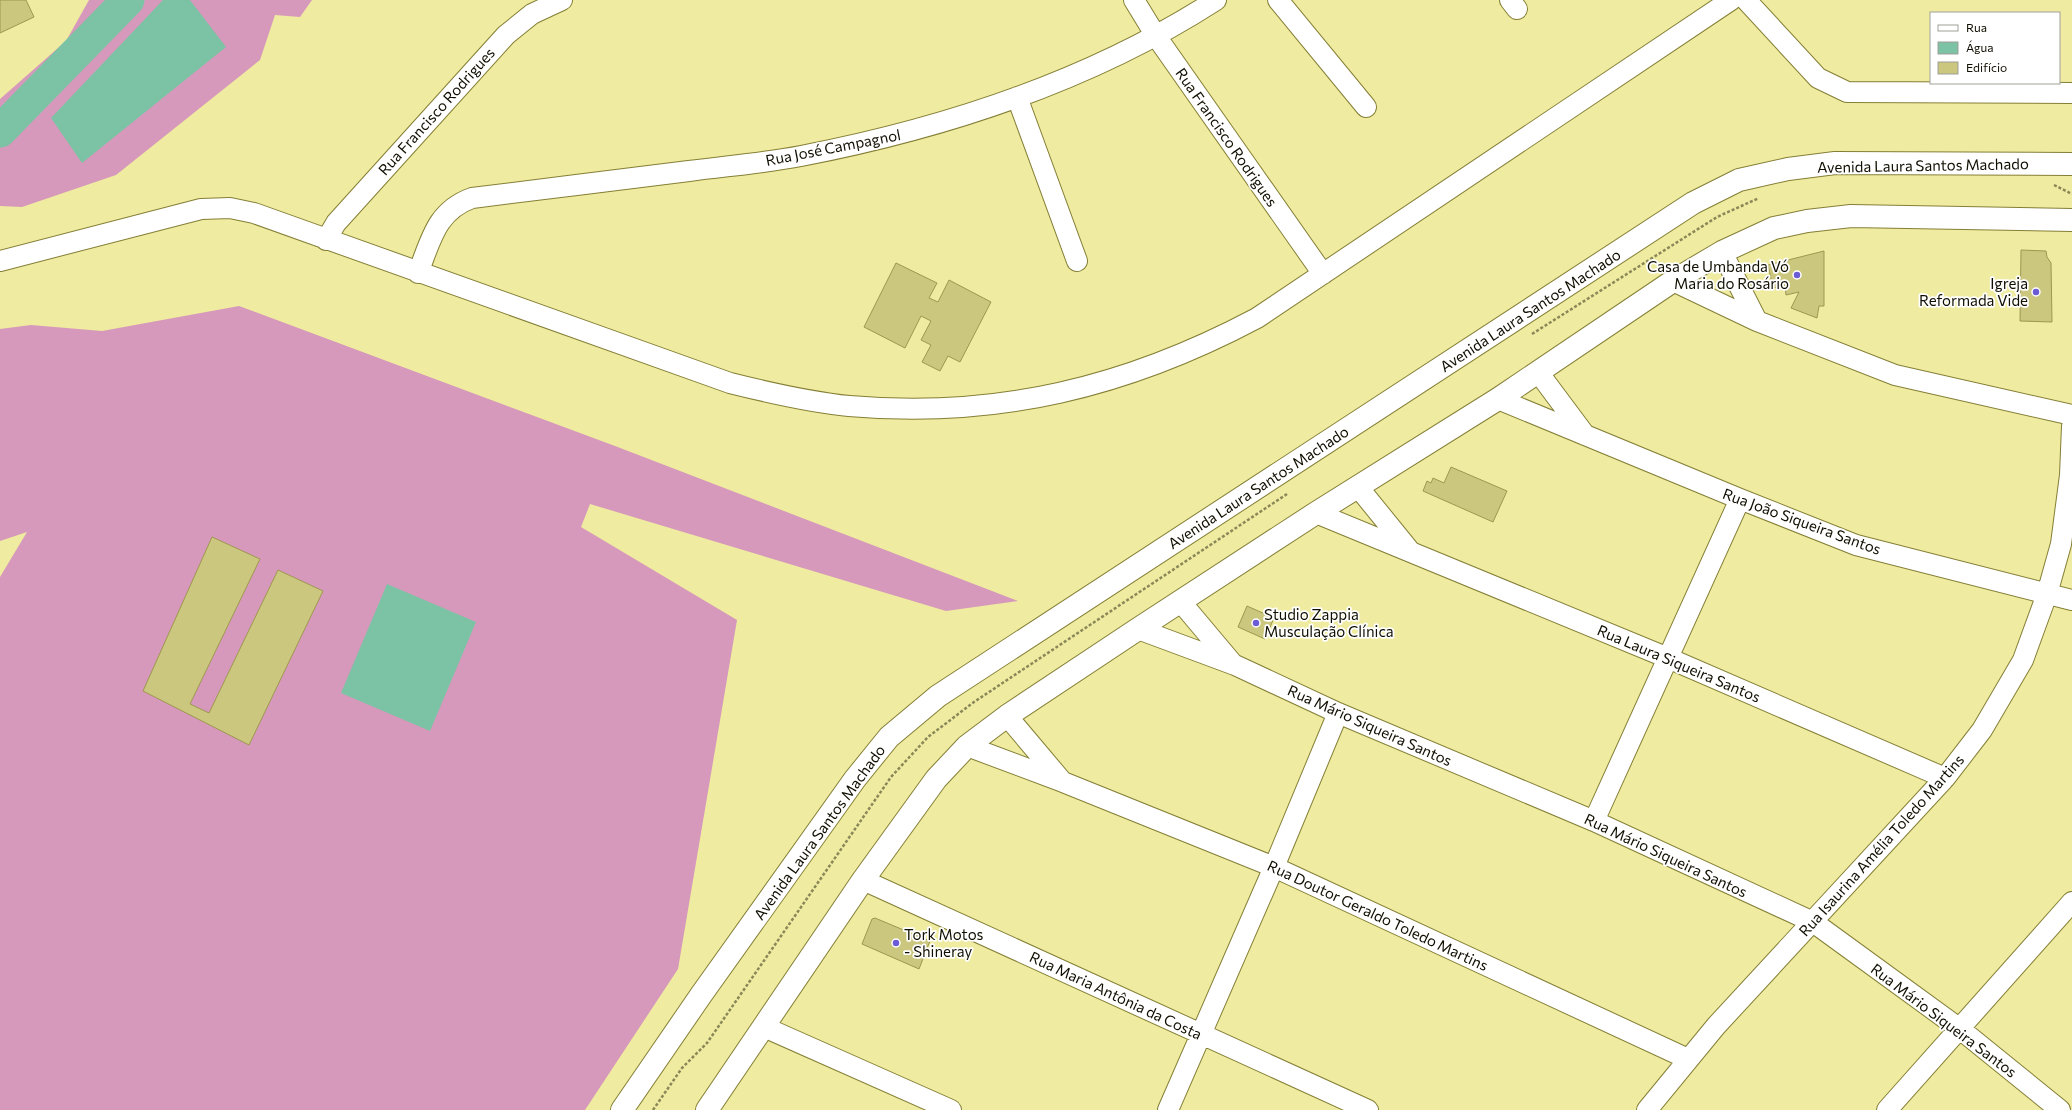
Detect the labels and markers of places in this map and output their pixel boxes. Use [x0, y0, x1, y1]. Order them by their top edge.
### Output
place label: Casa de Umbanda Vó Maria do Rosário [1647, 257, 1789, 292]
marker: Casa de Umbanda Vó Maria do Rosário [1792, 270, 1802, 280]
place label: Igreja Reformada Vide [1919, 274, 2028, 309]
marker: Igreja Reformada Vide [2031, 287, 2041, 297]
place label: Studio Zappia Musculação Clínica [1264, 605, 1394, 640]
marker: Studio Zappia Musculação Clínica [1251, 618, 1261, 628]
place label: Tork Motos - Shineray [904, 925, 983, 960]
marker: Tork Motos - Shineray [891, 938, 901, 948]

